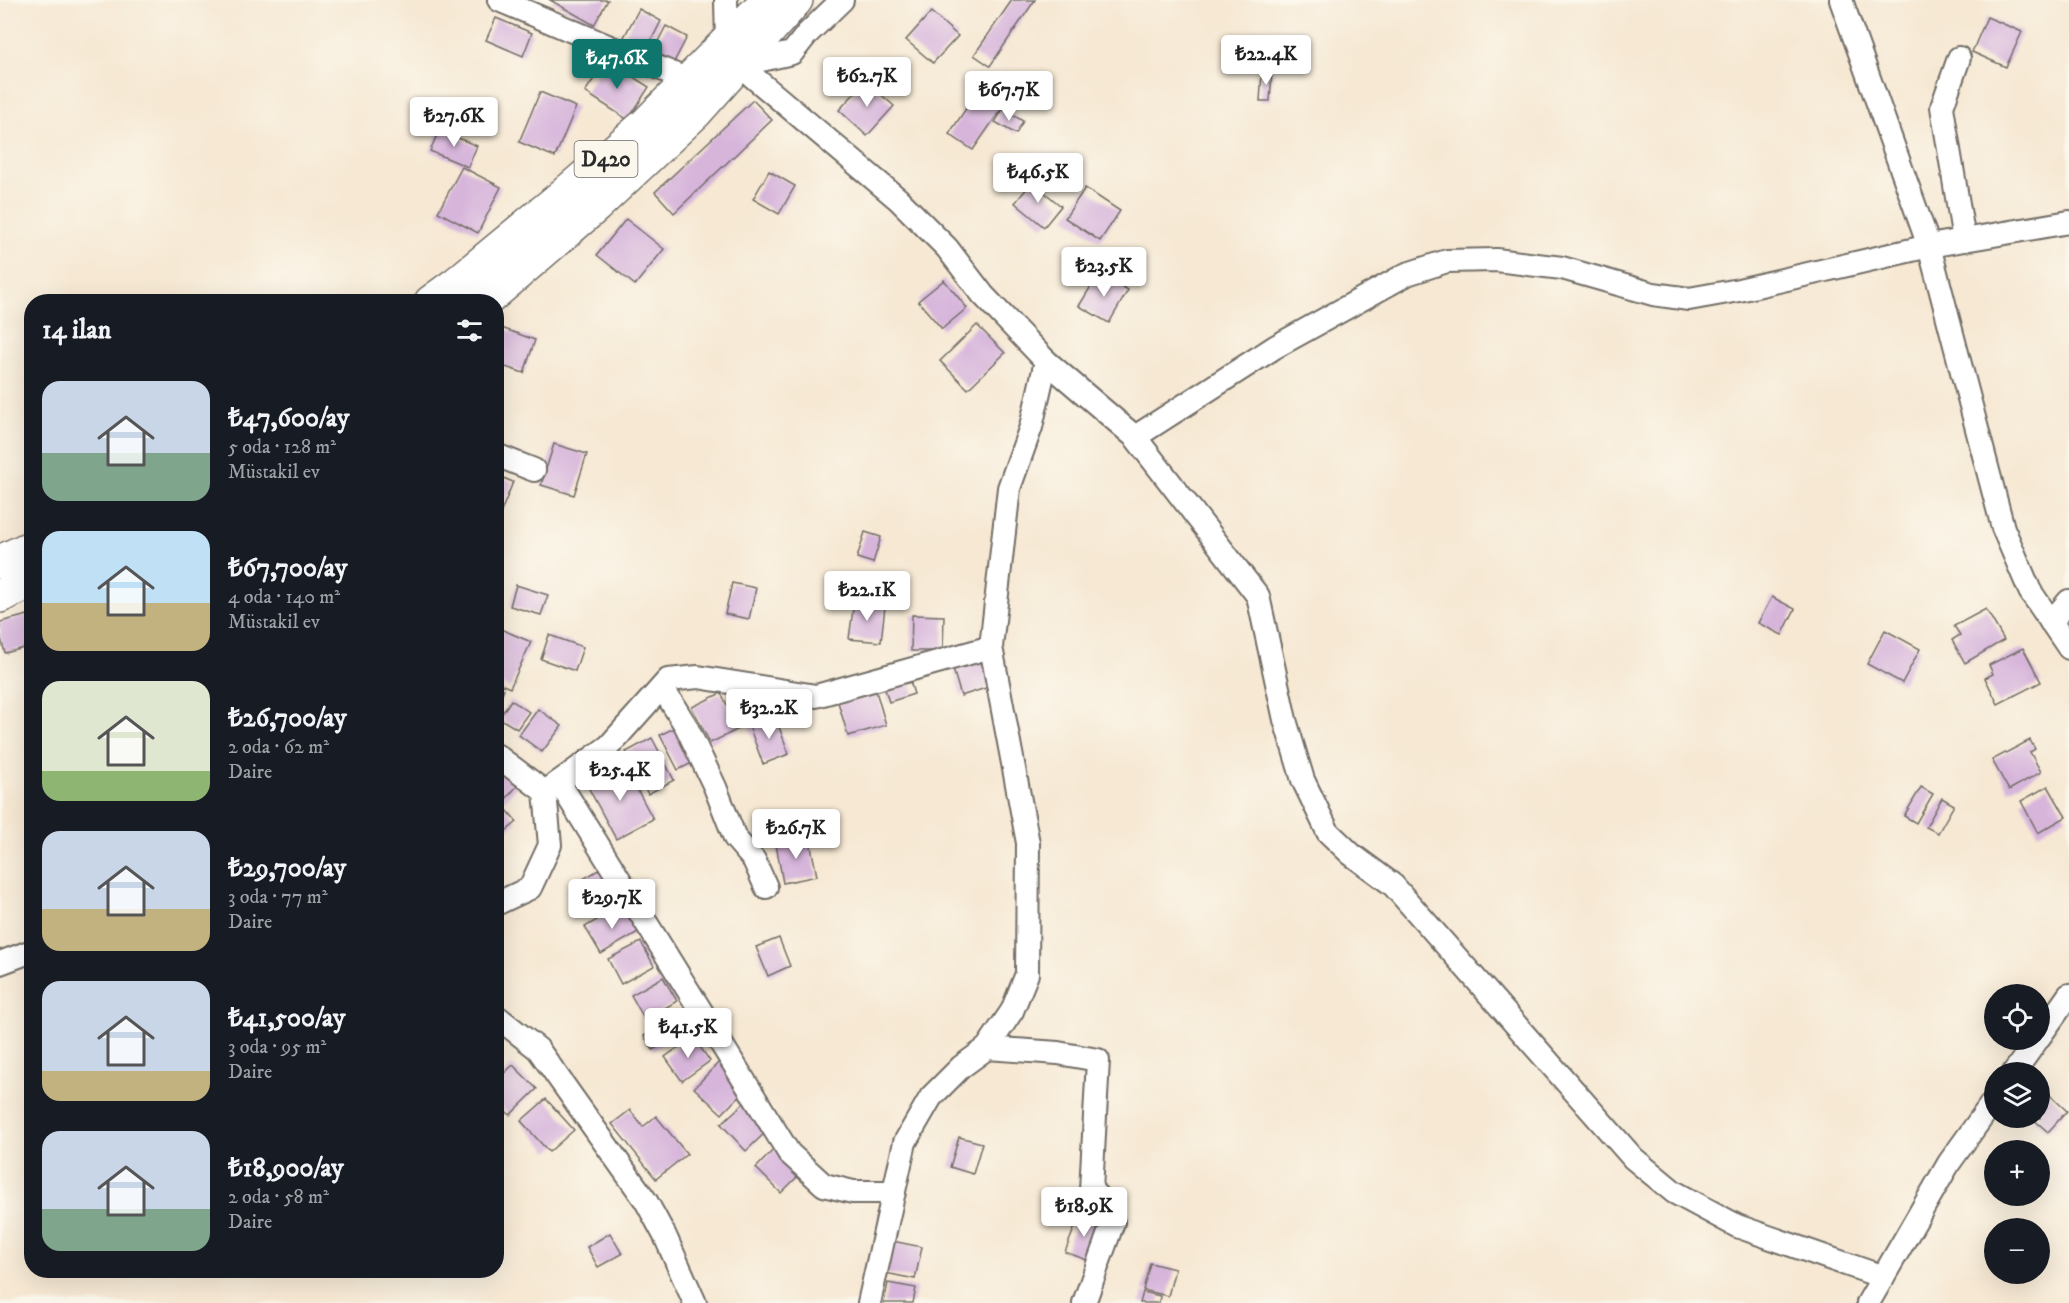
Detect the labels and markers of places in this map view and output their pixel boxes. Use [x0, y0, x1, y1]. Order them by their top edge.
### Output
pin: ₺22.4K [1217, 35, 1315, 86]
pin: ₺47.6K [568, 39, 666, 90]
pin: ₺62.7K [818, 57, 916, 108]
pin: ₺67.7K [960, 71, 1058, 122]
pin: ₺27.6K [405, 97, 503, 148]
pin: ₺46.5K [989, 153, 1087, 204]
pin: ₺23.5K [1055, 247, 1153, 298]
pin: ₺22.1K [818, 571, 916, 622]
pin: ₺32.2K [720, 689, 818, 740]
pin: ₺25.4K [571, 751, 669, 802]
pin: ₺26.7K [747, 809, 845, 860]
pin: ₺29.7K [563, 879, 661, 930]
pin: ₺41.5K [639, 1008, 737, 1059]
pin: ₺18.9K [1035, 1187, 1133, 1238]

